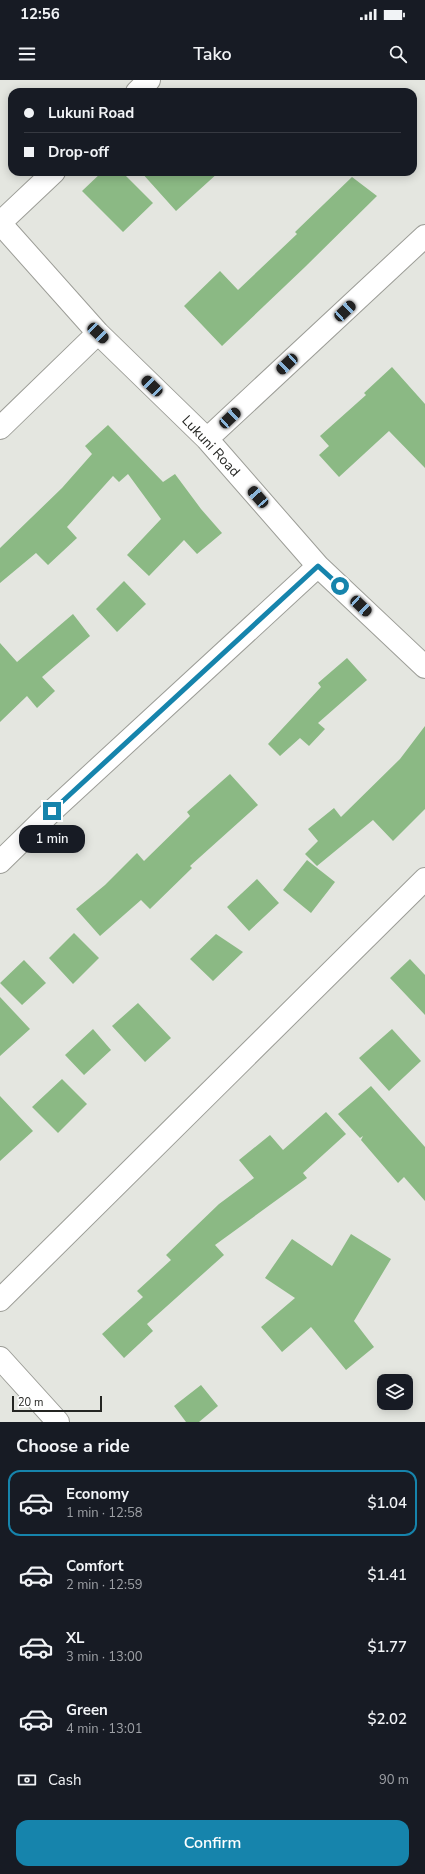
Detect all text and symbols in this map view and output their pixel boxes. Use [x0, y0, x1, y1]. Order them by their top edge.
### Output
text: 12:56 [20, 4, 60, 24]
text: Tako [193, 42, 232, 66]
icon: menu [16, 43, 38, 65]
icon: search [387, 43, 409, 65]
text: Lukuni Road [48, 103, 134, 123]
text: Drop-off [48, 142, 109, 162]
car [332, 298, 358, 324]
car [85, 320, 111, 346]
car [274, 351, 300, 377]
car [139, 373, 165, 399]
car [217, 405, 243, 431]
street label: Lukuni Road [178, 411, 244, 481]
car [246, 484, 270, 510]
route start [331, 577, 349, 595]
car [348, 593, 374, 619]
route end [43, 802, 61, 820]
callout: 1 min [19, 825, 85, 853]
text: 1 min [35, 830, 69, 848]
map controls [377, 1374, 413, 1410]
button: layers [377, 1374, 413, 1410]
scale bar [12, 1394, 102, 1413]
text: 20 m [18, 1395, 43, 1410]
text: Choose a ride [16, 1434, 130, 1458]
text: Economy [66, 1484, 129, 1504]
icon: car [18, 1485, 54, 1521]
text: $1.04 [367, 1493, 407, 1513]
text: 1 min · 12:58 [66, 1504, 142, 1522]
text: Comfort [66, 1556, 123, 1576]
icon: car [18, 1557, 54, 1593]
text: $1.41 [367, 1565, 407, 1585]
text: 2 min · 12:59 [66, 1576, 142, 1594]
text: XL [66, 1628, 85, 1648]
icon: car [18, 1629, 54, 1665]
text: $1.77 [367, 1637, 407, 1657]
text: 3 min · 13:00 [66, 1648, 142, 1666]
text: Green [66, 1700, 108, 1720]
icon: car [18, 1701, 54, 1737]
text: $2.02 [367, 1709, 407, 1729]
text: 4 min · 13:01 [66, 1720, 142, 1738]
icon: cash [16, 1769, 38, 1791]
text: Cash [48, 1770, 82, 1790]
text: 90 m [379, 1771, 409, 1789]
button: Confirm [16, 1820, 409, 1866]

